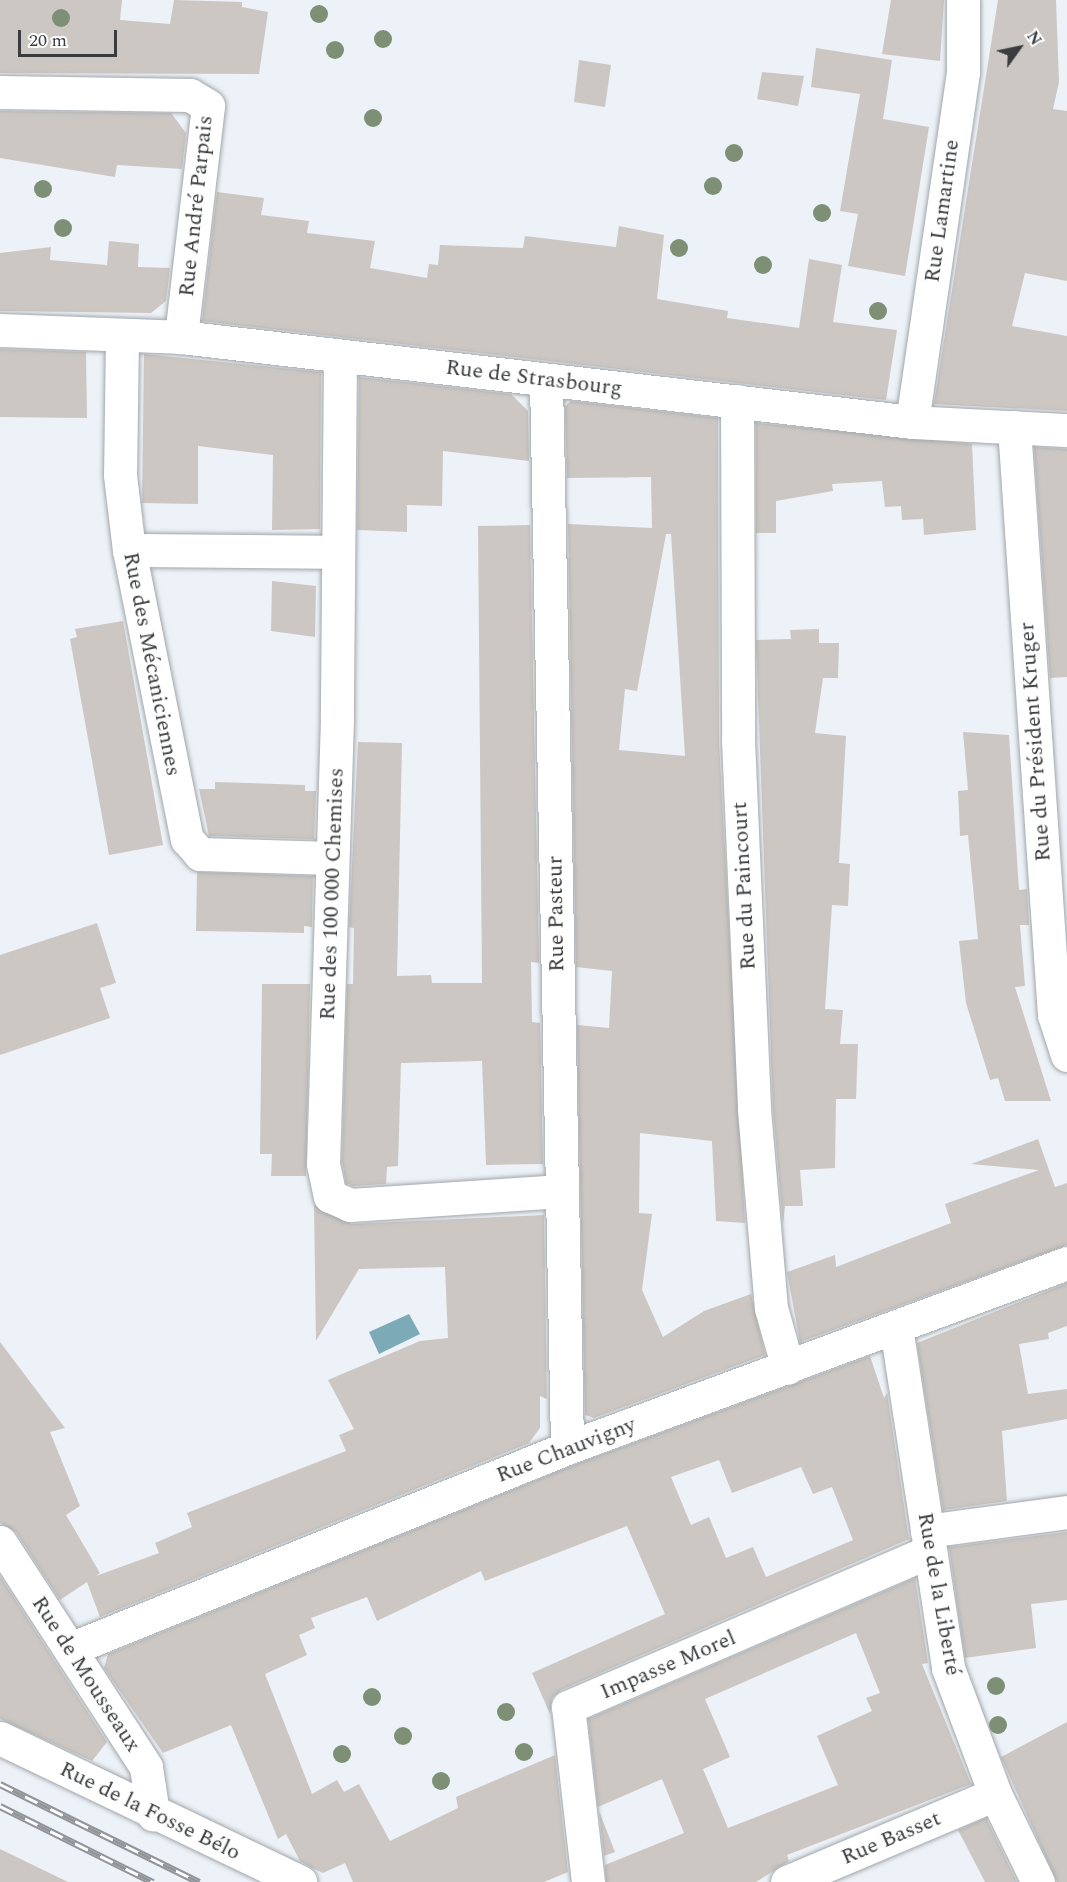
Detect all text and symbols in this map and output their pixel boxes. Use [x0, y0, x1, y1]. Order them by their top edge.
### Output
scale bar [21, 18, 120, 56]
north arrow [989, 18, 1049, 78]
text: N [1020, 26, 1048, 50]
text: 20 m [29, 27, 67, 54]
street label: Rue André Parpais [173, 114, 219, 298]
street label: Rue Lamartine [919, 138, 965, 284]
street label: Rue de Strasbourg [444, 354, 624, 402]
street label: Rue des Mécaniciennes [117, 550, 187, 778]
street label: Rue du Président Kruger [1013, 621, 1057, 863]
street label: Rue des 100 000 Chemises [314, 767, 350, 1021]
street label: Rue du Paincourt [726, 801, 762, 971]
street label: Rue Pasteur [542, 856, 570, 972]
street label: Rue Chauvigny [493, 1411, 639, 1489]
street label: Rue de la Liberté [912, 1510, 966, 1678]
street label: Rue de Mousseaux [26, 1591, 146, 1757]
street label: Impasse Morel [596, 1625, 740, 1705]
street label: Rue de la Fosse Bélo [55, 1756, 245, 1866]
street label: Rue Basset [837, 1805, 945, 1871]

